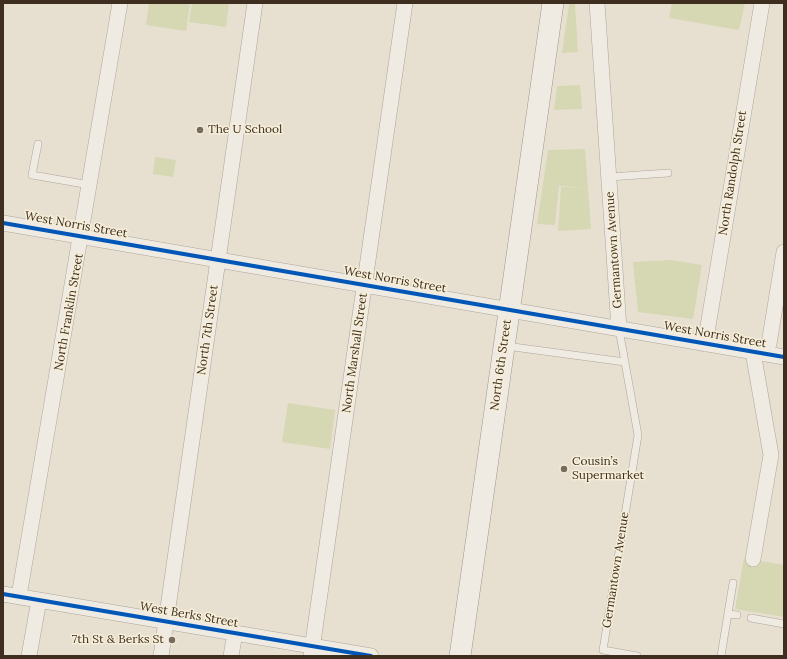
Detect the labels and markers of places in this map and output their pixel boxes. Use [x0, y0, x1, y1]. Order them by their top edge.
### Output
place label: The U School [208, 123, 282, 137]
marker: The U School [195, 125, 205, 135]
place label: Cousin’s Supermarket [572, 455, 644, 483]
marker: Cousin’s Supermarket [559, 464, 569, 474]
place label: 7th St & Berks St [72, 633, 164, 647]
marker: 7th St & Berks St [167, 635, 177, 645]

